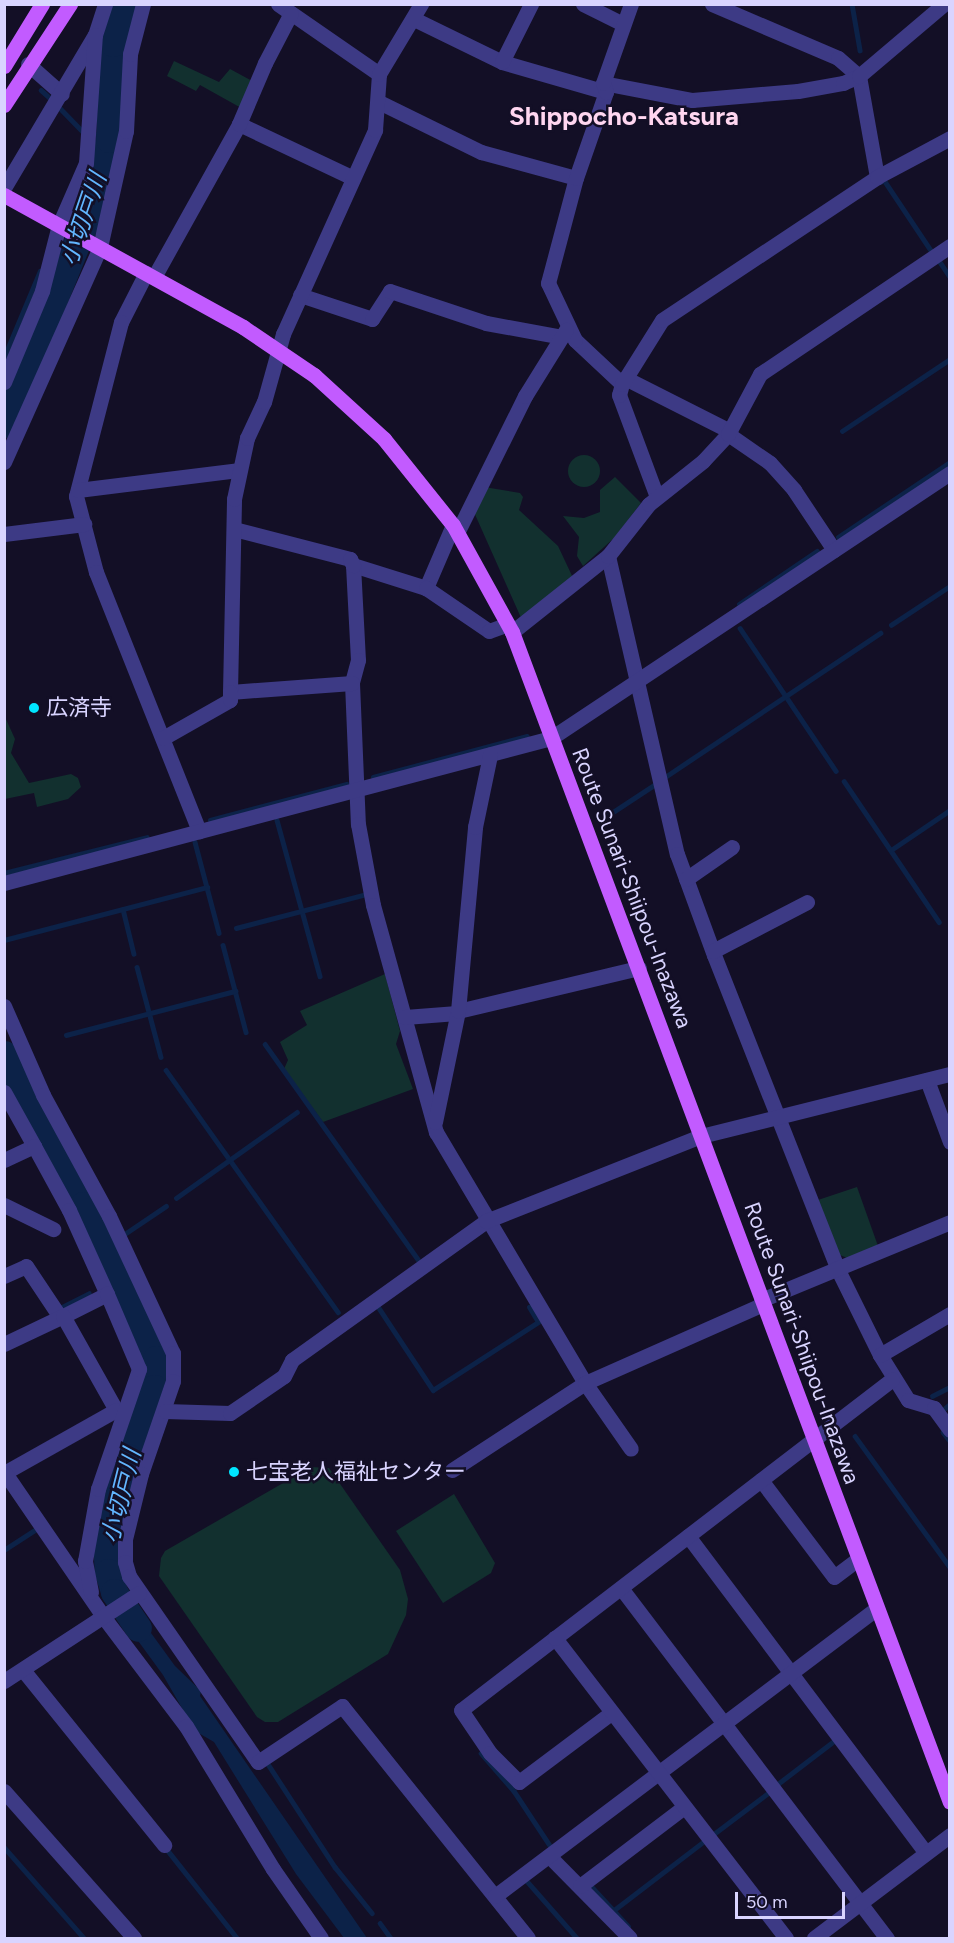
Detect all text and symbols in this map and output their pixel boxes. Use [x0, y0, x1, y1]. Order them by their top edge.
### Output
district label: Shippocho-Katsura [509, 101, 739, 133]
water label: 小切戸川 [54, 169, 112, 269]
place label: 広済寺 [46, 695, 112, 721]
marker: 広済寺 [27, 701, 41, 715]
street label: Route Sunari-Shiipou-Inazawa [566, 744, 698, 1032]
street label: Route Sunari-Shiipou-Inazawa [739, 1198, 865, 1488]
water label: 小切戸川 [95, 1446, 147, 1546]
place label: 七宝老人福祉センター [246, 1459, 466, 1485]
marker: 七宝老人福祉センター [227, 1465, 241, 1479]
scale bar [738, 1880, 848, 1918]
text: 50 m [746, 1891, 788, 1913]

